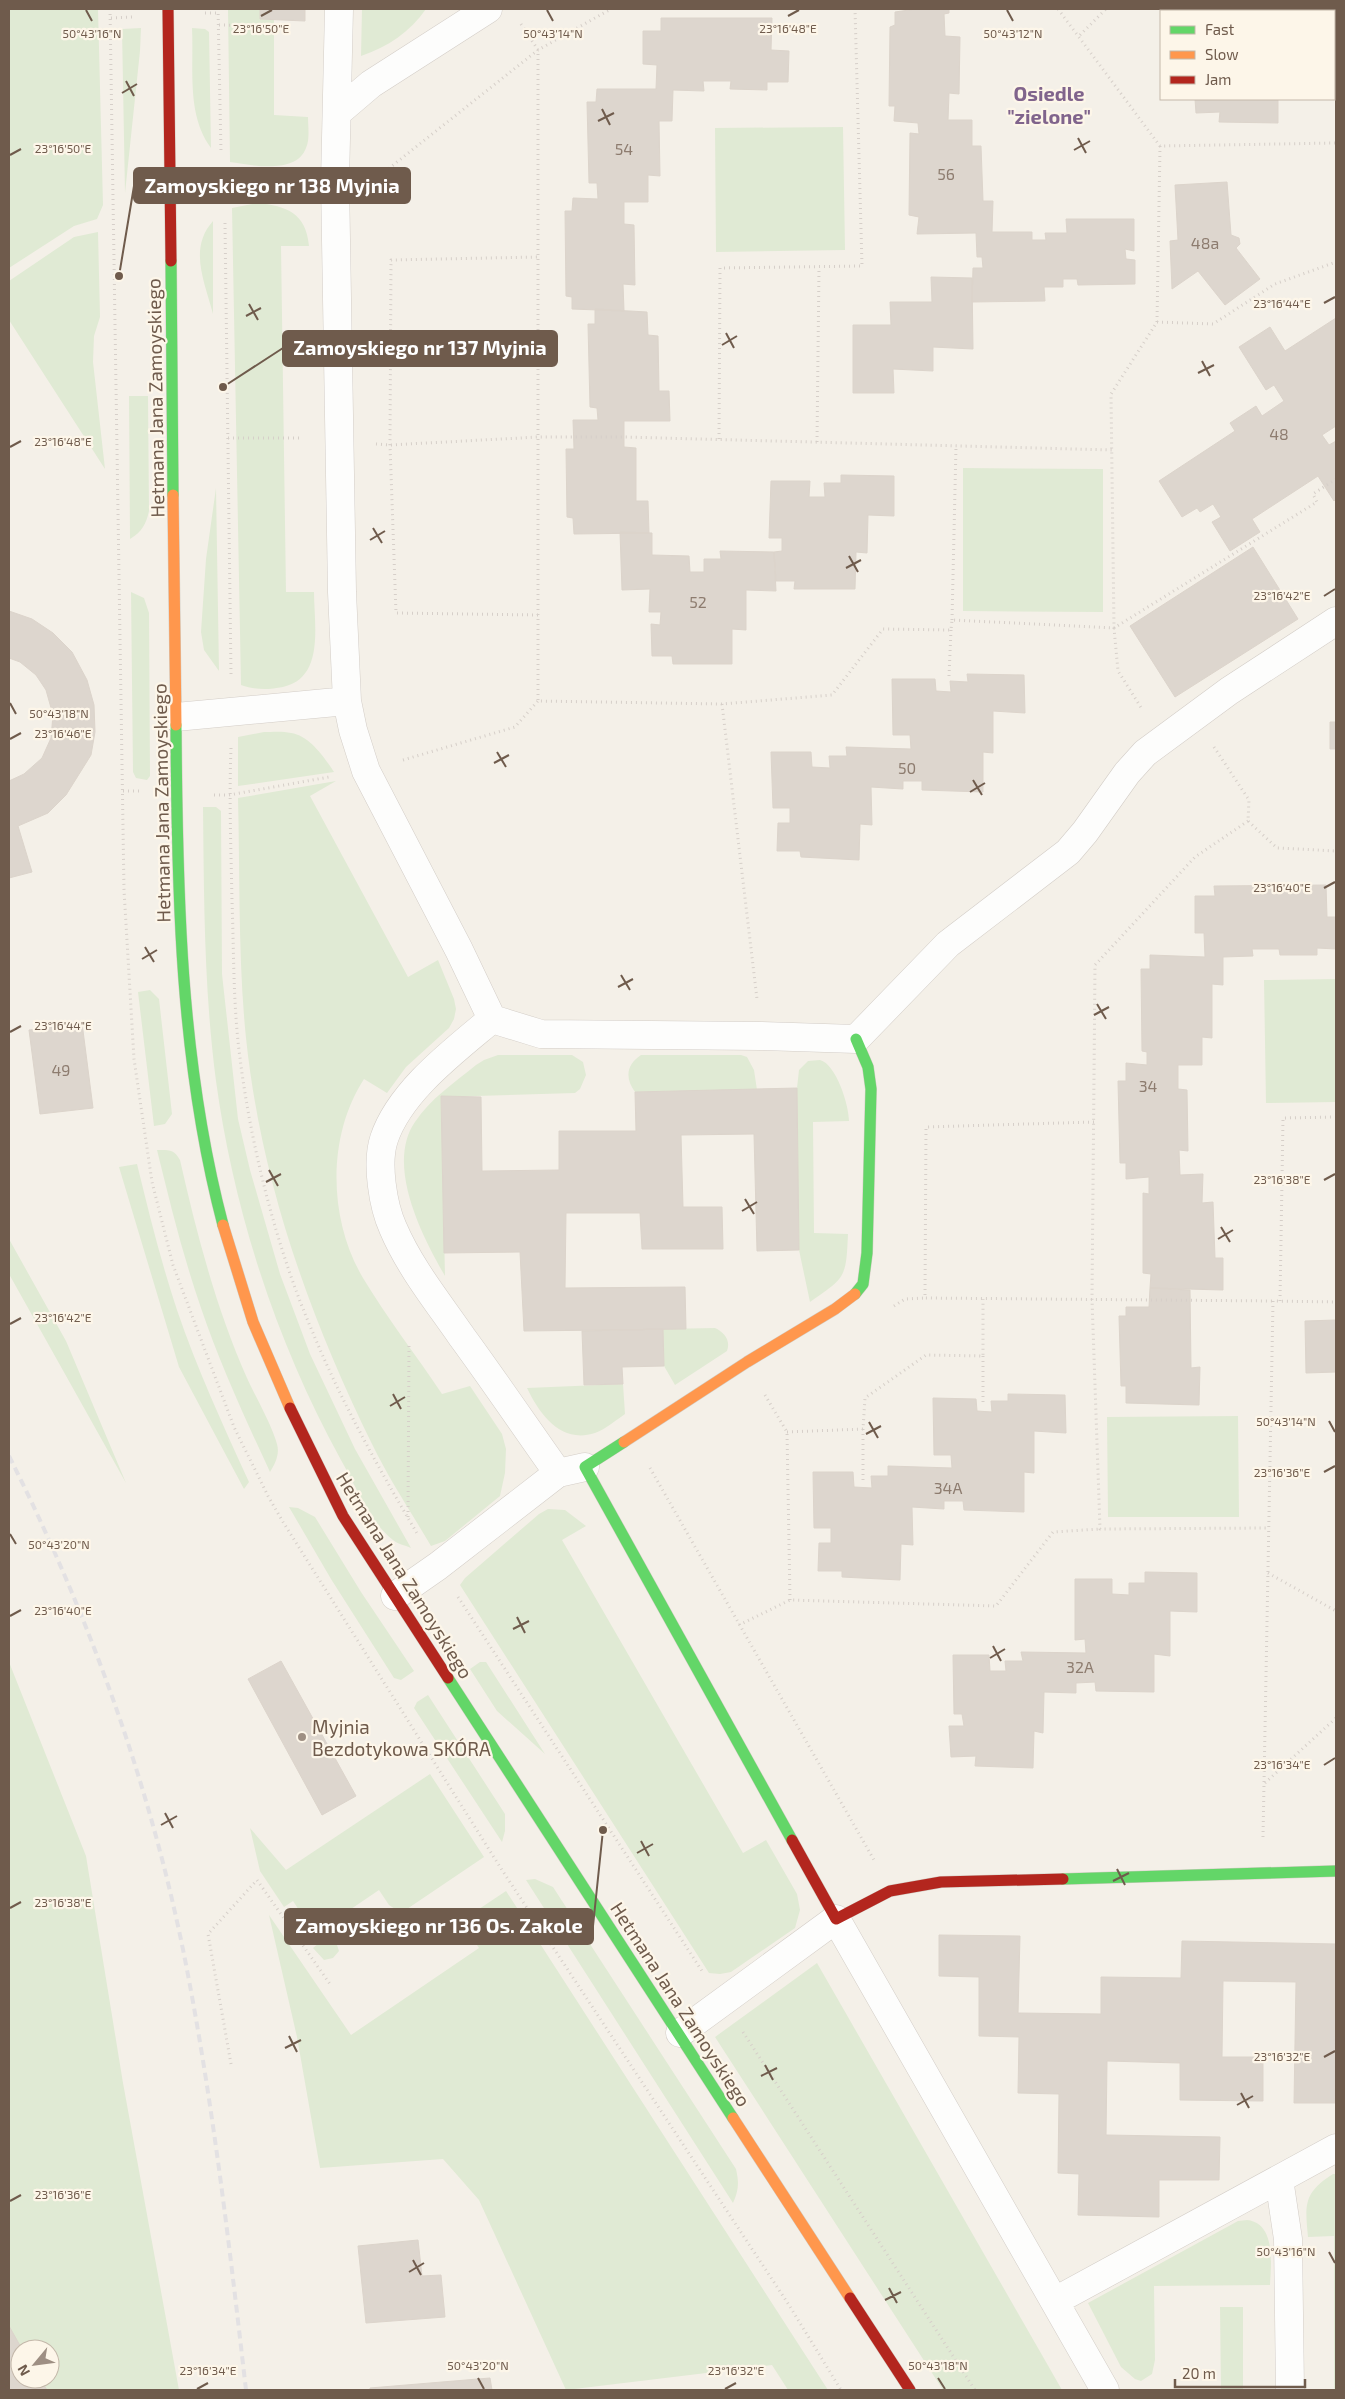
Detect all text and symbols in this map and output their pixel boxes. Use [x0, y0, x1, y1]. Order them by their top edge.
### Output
legend [1160, 10, 1335, 100]
text: Fast [1205, 20, 1235, 38]
text: 23°16'50"E [233, 21, 290, 35]
text: 23°16'48"E [759, 21, 817, 35]
text: 50°43'16"N [63, 26, 121, 40]
text: 50°43'14"N [523, 26, 583, 40]
text: 50°43'12"N [984, 26, 1042, 40]
text: Slow [1205, 45, 1239, 63]
text: Jam [1205, 70, 1231, 88]
district label: Osiedle "zielone" [1007, 81, 1091, 128]
house number: 54 [615, 139, 633, 158]
text: 23°16'50"E [35, 141, 92, 155]
house number: 56 [937, 164, 955, 183]
callout: Zamoyskiego nr 138 Myjnia [134, 168, 410, 203]
text: Zamoyskiego nr 138 Myjnia [144, 173, 400, 198]
house number: 48a [1191, 233, 1219, 252]
street label: Hetmana Jana Zamoyskiego [141, 278, 169, 518]
text: 23°16'44"E [1253, 296, 1311, 310]
callout: Zamoyskiego nr 137 Myjnia [283, 331, 557, 366]
text: Zamoyskiego nr 137 Myjnia [293, 335, 547, 360]
house number: 48 [1269, 424, 1289, 443]
text: 23°16'48"E [34, 434, 92, 448]
text: 23°16'42"E [1254, 588, 1311, 602]
house number: 52 [689, 592, 707, 611]
street label: Hetmana Jana Zamoyskiego [147, 683, 175, 923]
text: 50°43'18"N [29, 706, 89, 720]
text: 23°16'46"E [35, 726, 92, 740]
house number: 50 [898, 758, 916, 777]
text: 23°16'40"E [1253, 880, 1311, 894]
text: 23°16'44"E [34, 1018, 92, 1032]
house number: 49 [52, 1060, 71, 1079]
house number: 34 [1139, 1076, 1158, 1095]
text: 23°16'38"E [1254, 1172, 1311, 1186]
text: 23°16'42"E [35, 1310, 92, 1324]
text: 50°43'14"N [1256, 1414, 1316, 1428]
text: 23°16'36"E [1254, 1465, 1310, 1479]
street label: Hetmana Jana Zamoyskiego [332, 1467, 478, 1683]
house number: 34A [934, 1478, 962, 1497]
text: 50°43'20"N [28, 1537, 90, 1551]
text: 23°16'40"E [34, 1603, 92, 1617]
house number: 32A [1066, 1657, 1094, 1676]
place label: Myjnia Bezdotykowa SKÓRA [312, 1715, 491, 1760]
marker: Myjnia Bezdotykowa SKÓRA [296, 1731, 308, 1743]
text: 23°16'34"E [1254, 1757, 1311, 1771]
text: 23°16'38"E [35, 1895, 92, 1909]
street label: Hetmana Jana Zamoyskiego [606, 1897, 756, 2111]
callout: Zamoyskiego nr 136 Os. Zakole [285, 1909, 593, 1944]
text: Zamoyskiego nr 136 Os. Zakole [295, 1913, 583, 1938]
text: 23°16'32"E [1254, 2049, 1310, 2063]
text: 23°16'36"E [35, 2187, 91, 2201]
text: 50°43'16"N [1257, 2244, 1315, 2258]
north arrow [10, 2339, 60, 2389]
scale bar [1175, 2356, 1305, 2388]
text: 50°43'20"N [447, 2358, 509, 2372]
text: 50°43'18"N [908, 2358, 968, 2372]
text: N [13, 2362, 33, 2379]
text: 23°16'34"E [180, 2363, 237, 2377]
text: 23°16'32"E [708, 2363, 764, 2377]
text: 20 m [1182, 2364, 1216, 2382]

